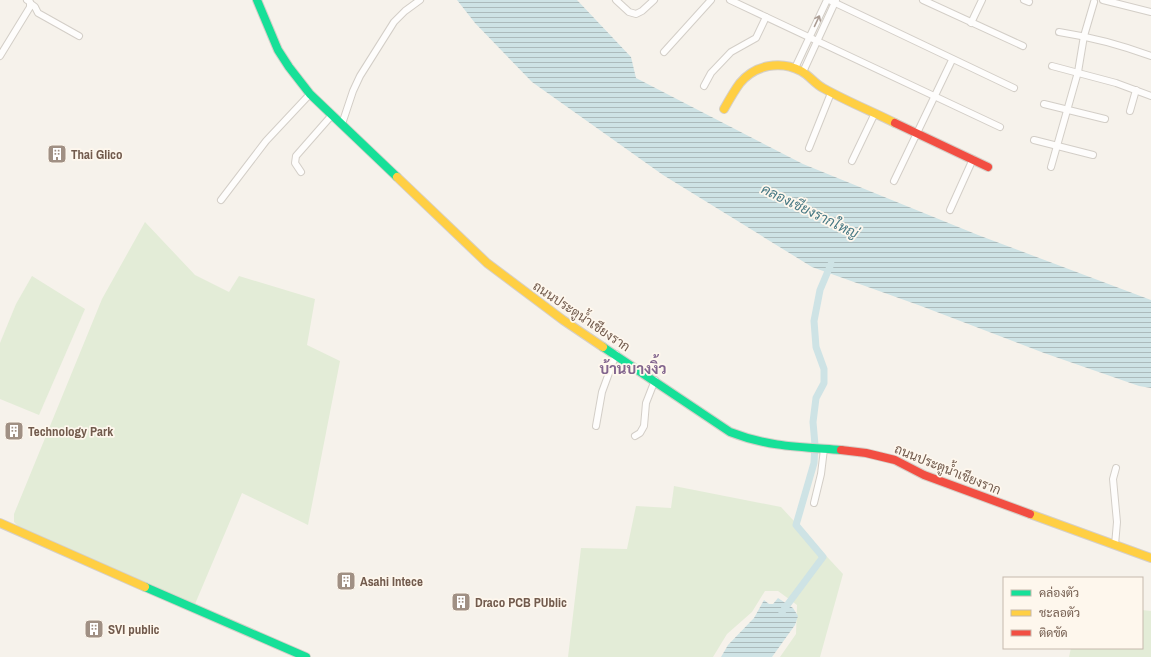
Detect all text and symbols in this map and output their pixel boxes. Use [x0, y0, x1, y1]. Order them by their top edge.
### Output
one-way arrow [814, 16, 821, 28]
building icon: Thai Glico [46, 143, 68, 165]
place label: Thai Glico [71, 146, 123, 163]
water label: คลองเชียงรากใหญ่ [758, 180, 862, 243]
street label: ถนนประตูน้ำเชียงราก [529, 274, 636, 356]
district label: บ้านบางงิ้ว [599, 354, 667, 379]
building icon: Technology Park [3, 420, 25, 442]
place label: Technology Park [28, 423, 113, 440]
street label: ถนนประตูน้ำเชียงราก [892, 437, 1005, 500]
building icon: Asahi Intece [335, 570, 357, 592]
place label: Asahi Intece [360, 573, 423, 590]
legend [1003, 577, 1143, 649]
text: คล่องตัว [1039, 585, 1079, 601]
building icon: Draco PCB PUblic [450, 591, 472, 613]
place label: Draco PCB PUblic [475, 594, 567, 611]
text: ชะลอตัว [1039, 605, 1080, 621]
building icon: SVI public [83, 618, 105, 640]
place label: SVI public [108, 621, 160, 638]
text: ติดขัด [1039, 625, 1068, 641]

